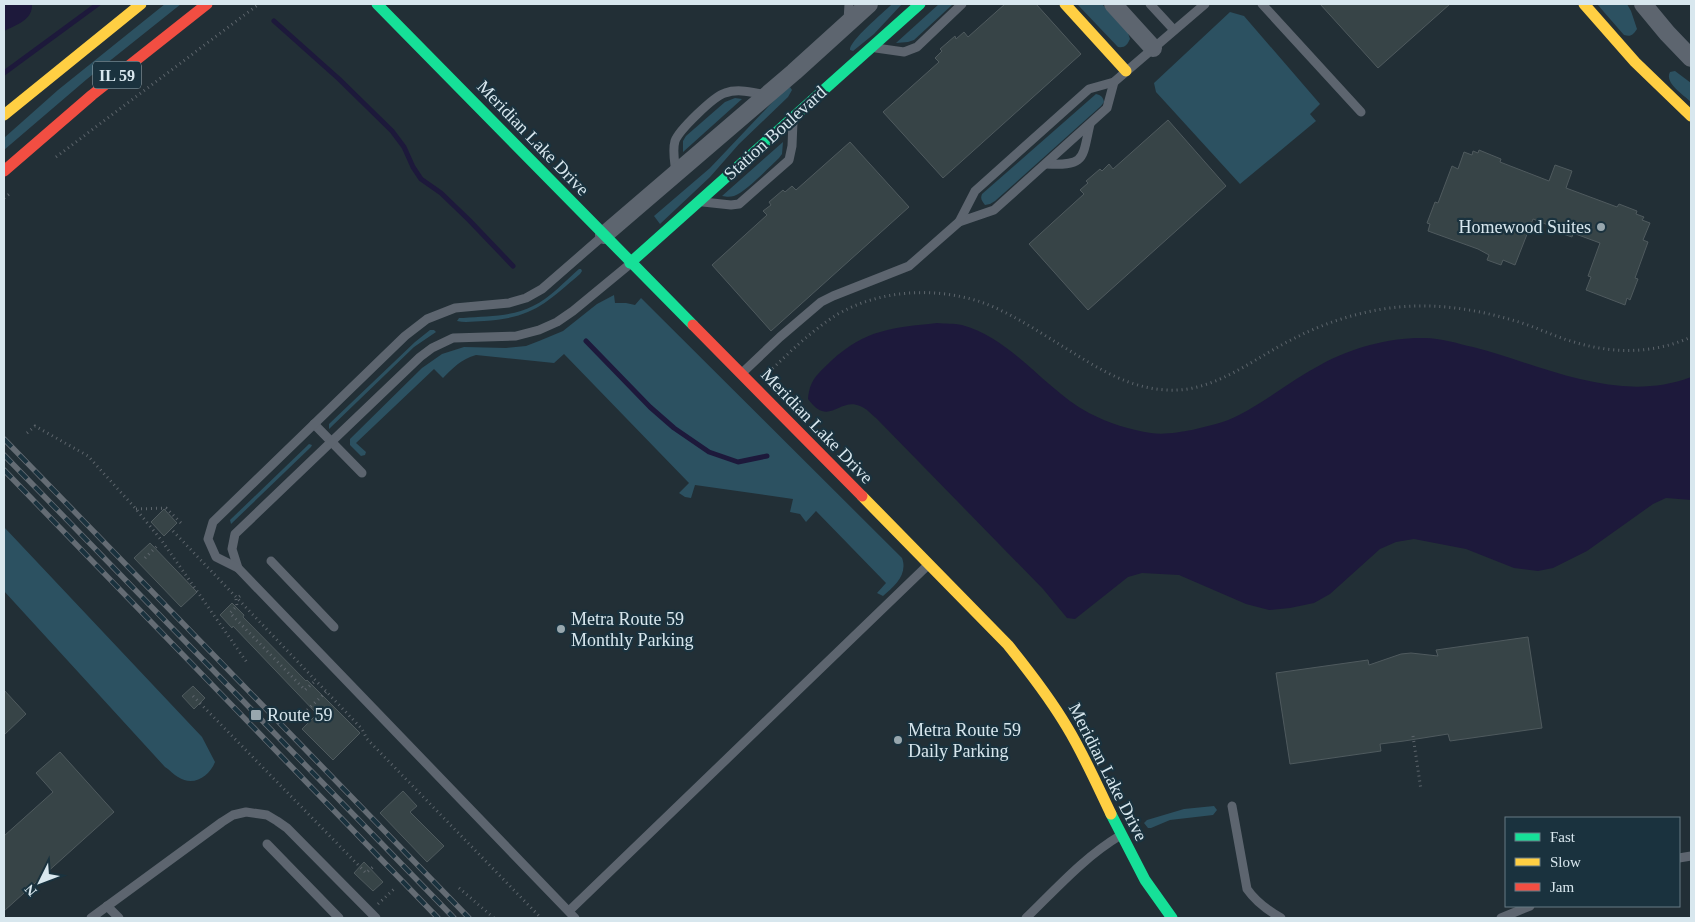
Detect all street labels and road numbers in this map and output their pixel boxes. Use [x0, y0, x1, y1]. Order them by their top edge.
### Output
road number: IL 59 [93, 62, 141, 88]
street label: Meridian Lake Drive [473, 76, 593, 200]
street label: Station Boulevard [720, 82, 830, 184]
street label: Meridian Lake Drive [757, 364, 877, 488]
street label: Meridian Lake Drive [1065, 700, 1151, 844]

